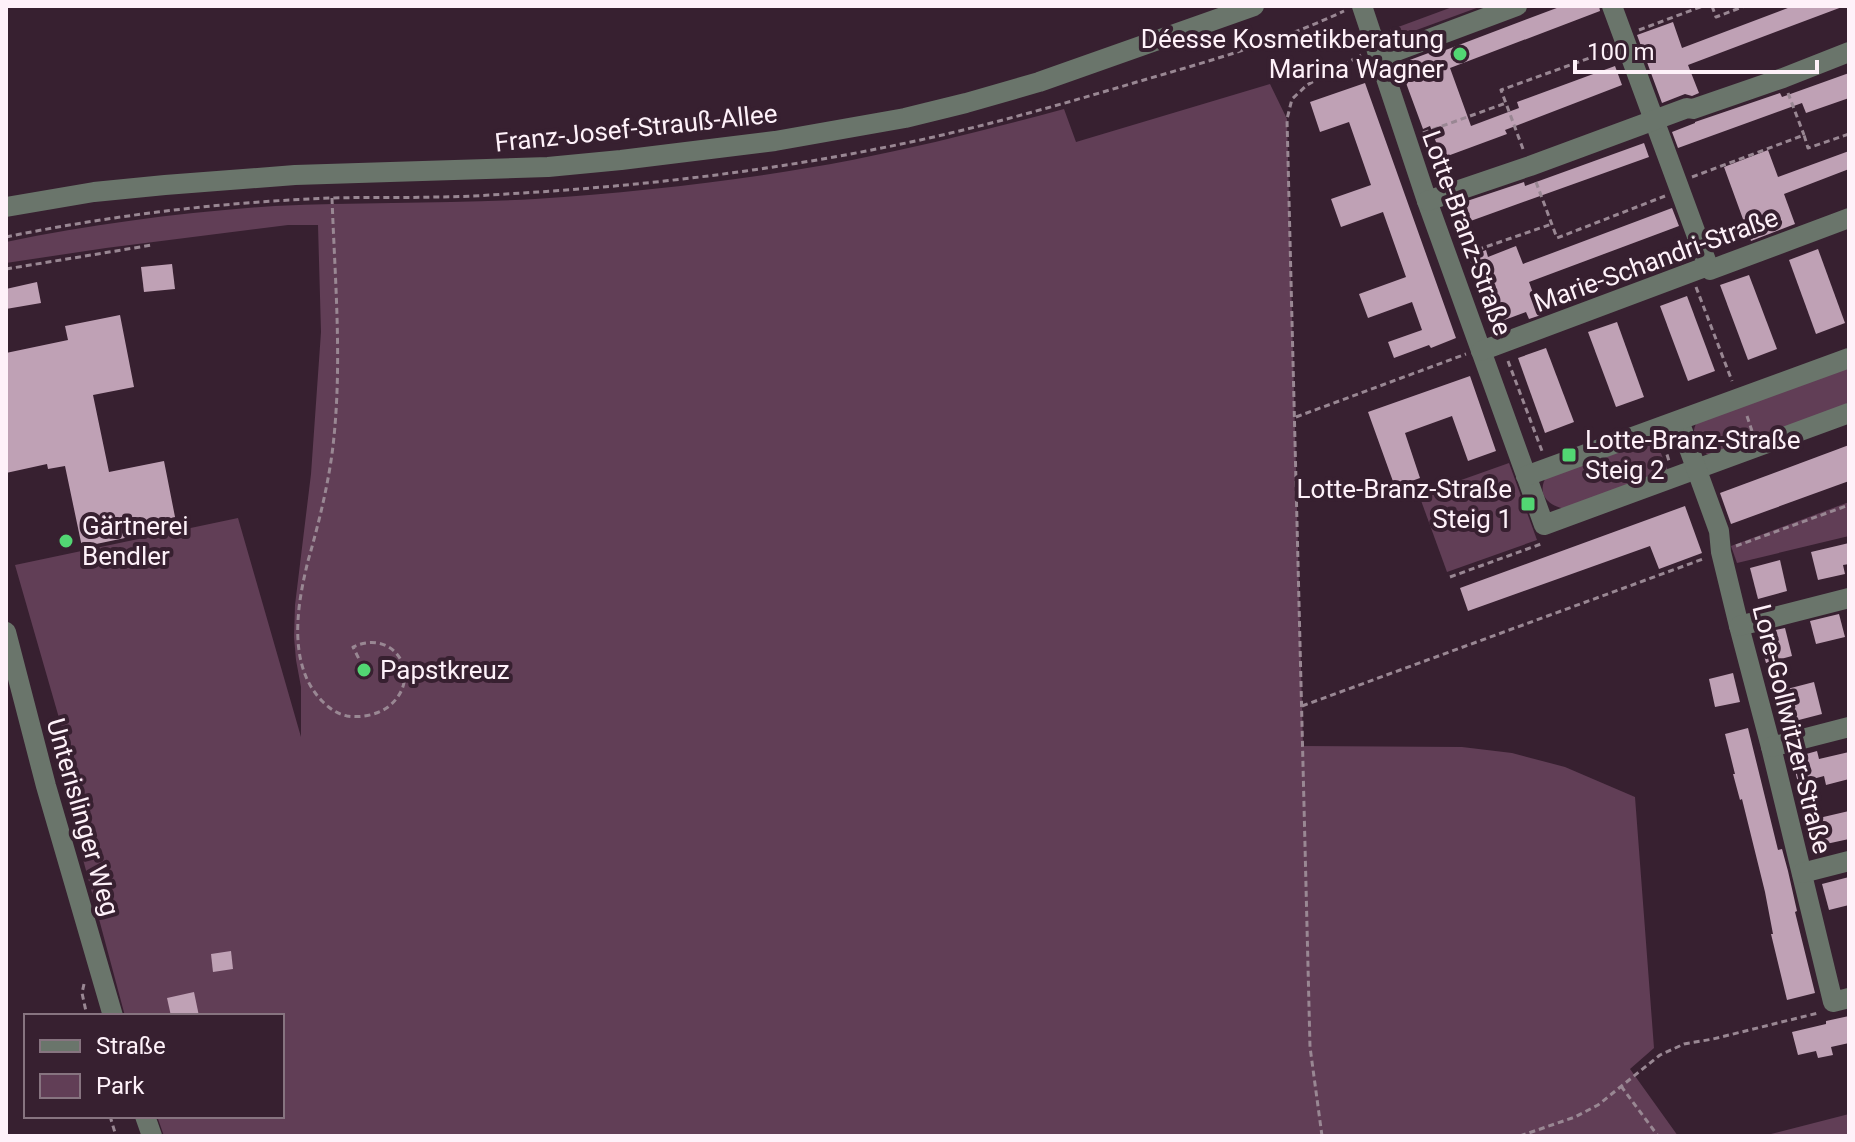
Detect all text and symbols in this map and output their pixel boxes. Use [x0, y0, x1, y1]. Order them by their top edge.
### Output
place label: Déesse Kosmetikberatung Marina Wagner [1141, 24, 1444, 84]
scale bar [1575, 24, 1817, 74]
text: 100 m [1587, 38, 1654, 66]
marker: Déesse Kosmetikberatung Marina Wagner [1451, 45, 1469, 63]
street label: Franz-Josef-Strauß-Allee [493, 98, 779, 158]
street label: Lotte-Branz-Straße [1416, 127, 1518, 339]
street label: Marie-Schandri-Straße [1530, 202, 1782, 318]
place label: Lotte-Branz-Straße Steig 2 [1585, 425, 1801, 485]
marker: Lotte-Branz-Straße Steig 2 [1560, 446, 1578, 464]
place label: Lotte-Branz-Straße Steig 1 [1296, 474, 1512, 534]
marker: Lotte-Branz-Straße Steig 1 [1519, 495, 1537, 513]
place label: Gärtnerei Bendler [82, 511, 189, 571]
marker: Gärtnerei Bendler [57, 532, 75, 550]
street label: Lore-Gollwitzer-Straße [1746, 601, 1838, 857]
place label: Papstkreuz [380, 655, 510, 685]
marker: Papstkreuz [355, 661, 373, 679]
street label: Unterislinger Weg [40, 715, 126, 919]
legend [24, 1014, 284, 1118]
text: Straße [96, 1032, 166, 1060]
text: Park [96, 1072, 145, 1100]

